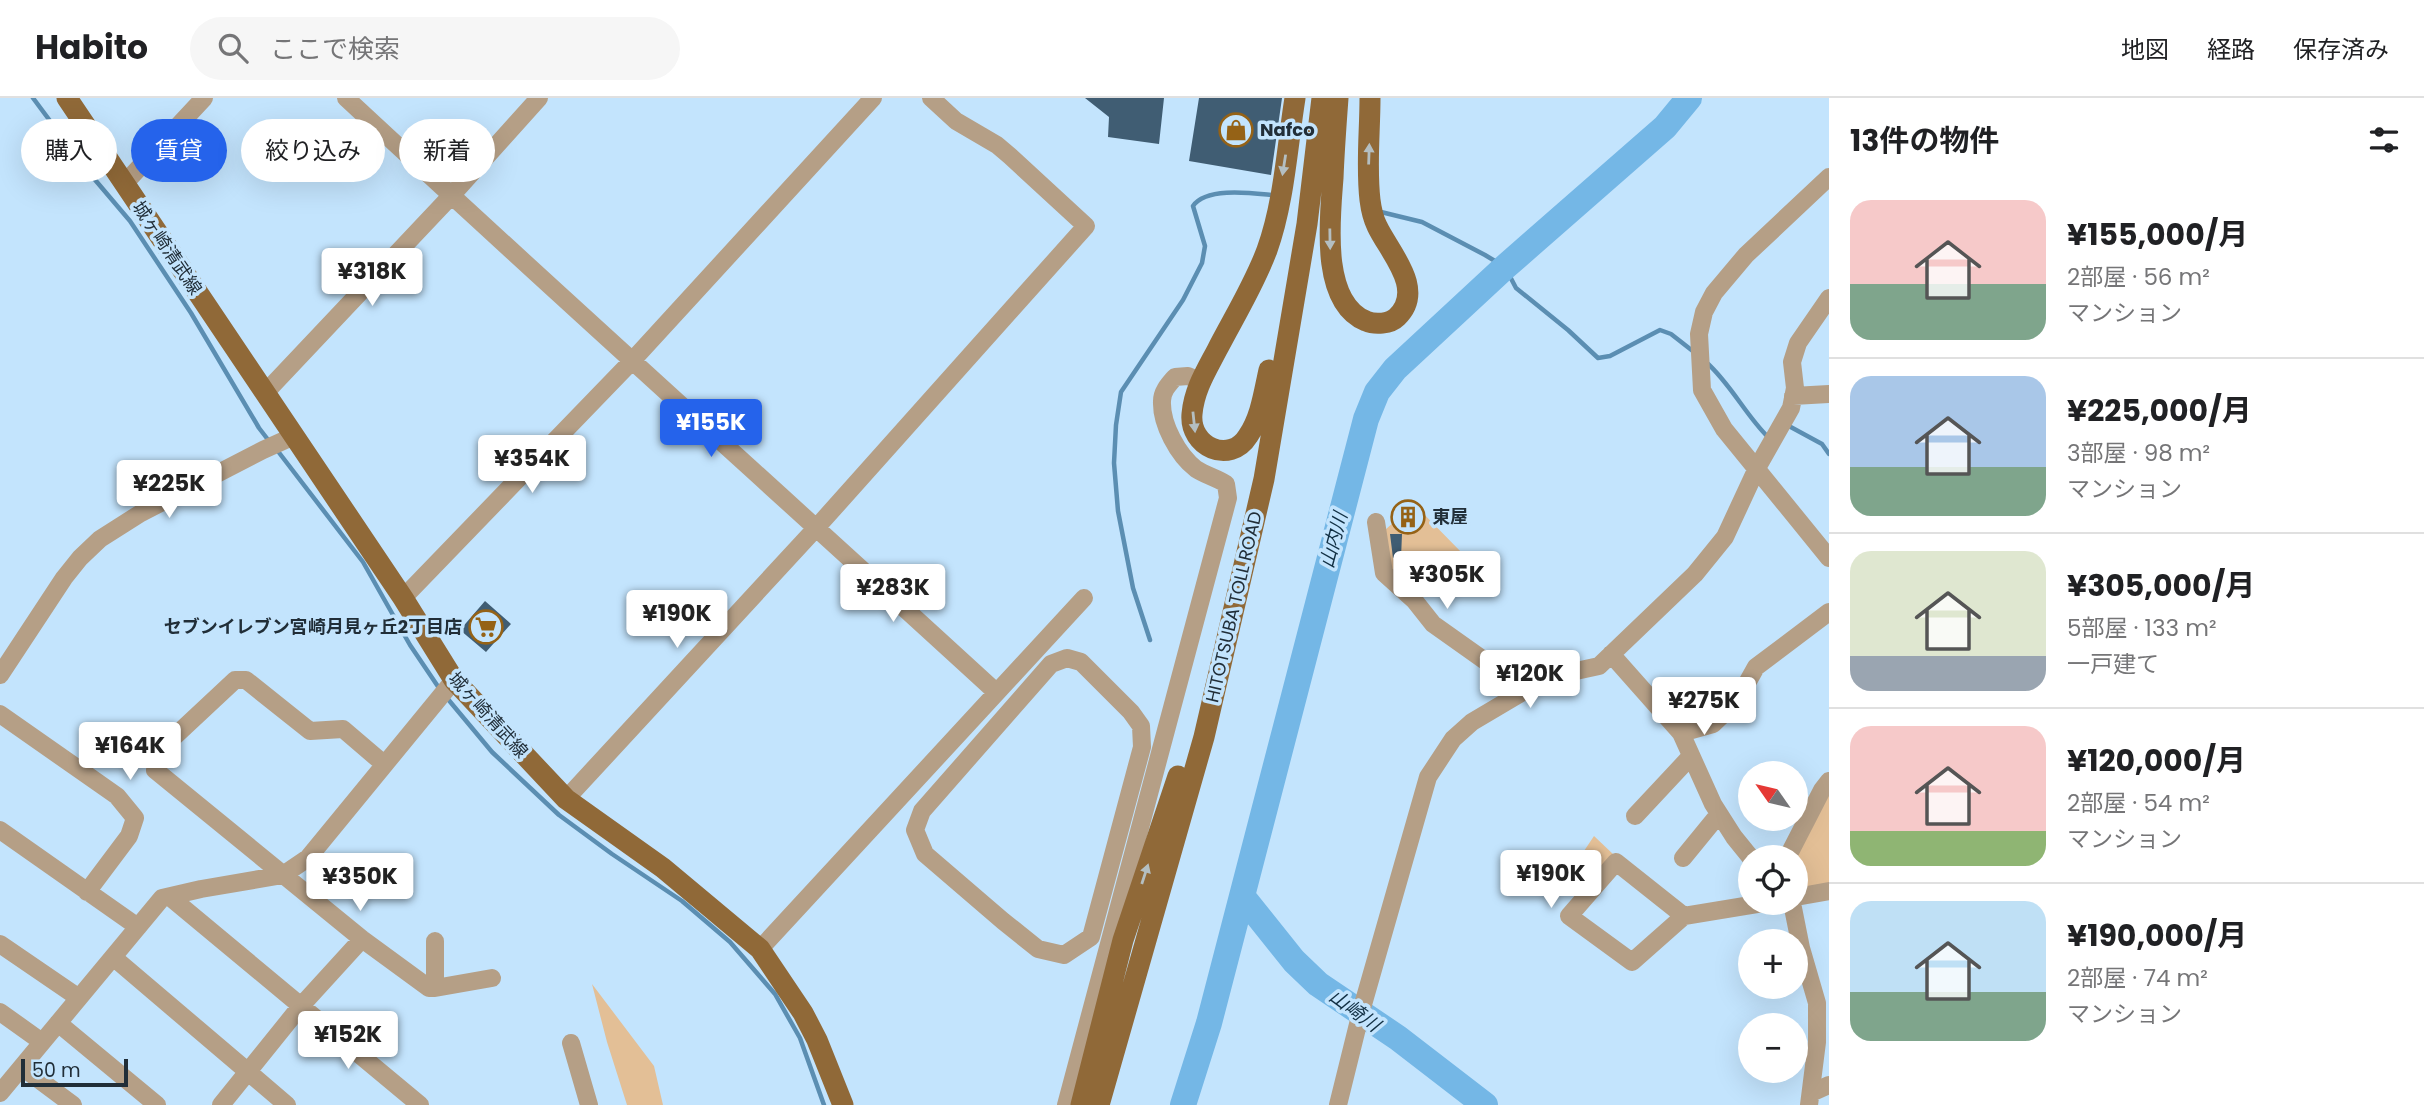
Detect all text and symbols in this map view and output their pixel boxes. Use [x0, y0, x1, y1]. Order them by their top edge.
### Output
search box [190, 17, 680, 80]
text: Habito [35, 24, 148, 71]
icon: search [214, 29, 252, 67]
text: ここで検索 [270, 31, 400, 67]
text: 地図 [2121, 33, 2169, 66]
text: 経路 [2207, 33, 2255, 66]
text: 保存済み [2293, 33, 2389, 66]
shop icon: Nafco [1217, 111, 1255, 149]
place label: Nafco [1260, 117, 1315, 142]
chip: 購入 [21, 119, 117, 182]
chip: 賃貸 [131, 119, 227, 182]
chip: 絞り込み [241, 119, 385, 182]
chip: 新着 [399, 119, 495, 182]
text: 13件の物件 [1850, 119, 1999, 162]
icon: filters [2365, 121, 2403, 159]
one-way arrow [1363, 143, 1374, 165]
one-way arrow [1279, 155, 1290, 177]
street label: 城ヶ崎清武線 [127, 196, 208, 299]
text: ¥155,000/月 [2067, 213, 2248, 256]
icon: home [1906, 228, 1990, 312]
one-way arrow [1325, 229, 1336, 251]
pin: ¥318K [323, 248, 421, 308]
text: ¥318K [338, 255, 406, 287]
text: 2部屋 · 56 m² [2067, 261, 2210, 293]
text: マンション [2067, 297, 2182, 329]
text: ¥225,000/月 [2067, 389, 2252, 432]
pin: ¥155K [662, 400, 760, 459]
icon: home [1906, 404, 1990, 488]
text: ¥155K [676, 406, 746, 438]
one-way arrow [1188, 411, 1199, 433]
pin: ¥354K [483, 436, 581, 495]
text: 3部屋 · 98 m² [2067, 437, 2210, 469]
text: ¥354K [494, 442, 570, 474]
pin: ¥225K [120, 460, 218, 520]
text: ¥225K [133, 467, 205, 499]
text: マンション [2067, 473, 2182, 505]
building icon: 東屋 [1389, 498, 1427, 536]
place label: 東屋 [1432, 504, 1468, 529]
water label: 山内川 [1313, 507, 1354, 571]
street label: HITOTSUBA TOLL ROAD [1199, 509, 1268, 705]
pin: ¥305K [1398, 552, 1496, 611]
text: ¥305K [1409, 558, 1485, 590]
pin: ¥283K [844, 564, 942, 624]
text: ¥305,000/月 [2067, 564, 2255, 607]
text: ¥283K [856, 571, 930, 603]
icon: home [1906, 579, 1990, 663]
pin: ¥190K [628, 590, 726, 650]
text: ¥190K [642, 597, 712, 629]
supermarket icon: セブンイレブン宮崎月見ヶ丘2丁目店 [467, 608, 505, 646]
text: 5部屋 · 133 m² [2067, 612, 2216, 644]
place label: セブンイレブン宮崎月見ヶ丘2丁目店 [164, 614, 462, 639]
text: 一戸建て [2067, 648, 2159, 680]
pin: ¥120K [1481, 650, 1579, 710]
text: ¥120K [1496, 657, 1564, 689]
street label: 城ヶ崎清武線 [443, 666, 534, 763]
pin: ¥275K [1655, 678, 1753, 737]
text: ¥275K [1668, 684, 1740, 716]
pin: ¥164K [81, 722, 179, 782]
text: ¥164K [95, 729, 165, 761]
text: ¥120,000/月 [2067, 739, 2246, 782]
icon: home [1906, 754, 1990, 838]
north arrow [1738, 761, 1808, 831]
map controls [1738, 761, 1808, 1083]
text: 2部屋 · 54 m² [2067, 787, 2210, 819]
text: マンション [2067, 823, 2182, 855]
button: locate [1738, 845, 1808, 915]
pin: ¥190K [1502, 850, 1600, 910]
pin: ¥350K [311, 854, 409, 913]
text: ¥190K [1516, 857, 1586, 889]
text: ¥350K [322, 860, 398, 892]
one-way arrow [1140, 863, 1151, 884]
text: ¥190,000/月 [2067, 914, 2247, 957]
button: + [1738, 929, 1808, 999]
icon: home [1906, 929, 1990, 1013]
text: 2部屋 · 74 m² [2067, 962, 2208, 994]
water label: 山崎川 [1324, 983, 1387, 1039]
text: マンション [2067, 998, 2182, 1030]
pin: ¥152K [299, 1012, 397, 1071]
button: − [1738, 1013, 1808, 1083]
text: ¥152K [314, 1018, 382, 1050]
scale bar [21, 1056, 128, 1088]
text: 50 m [32, 1057, 81, 1084]

